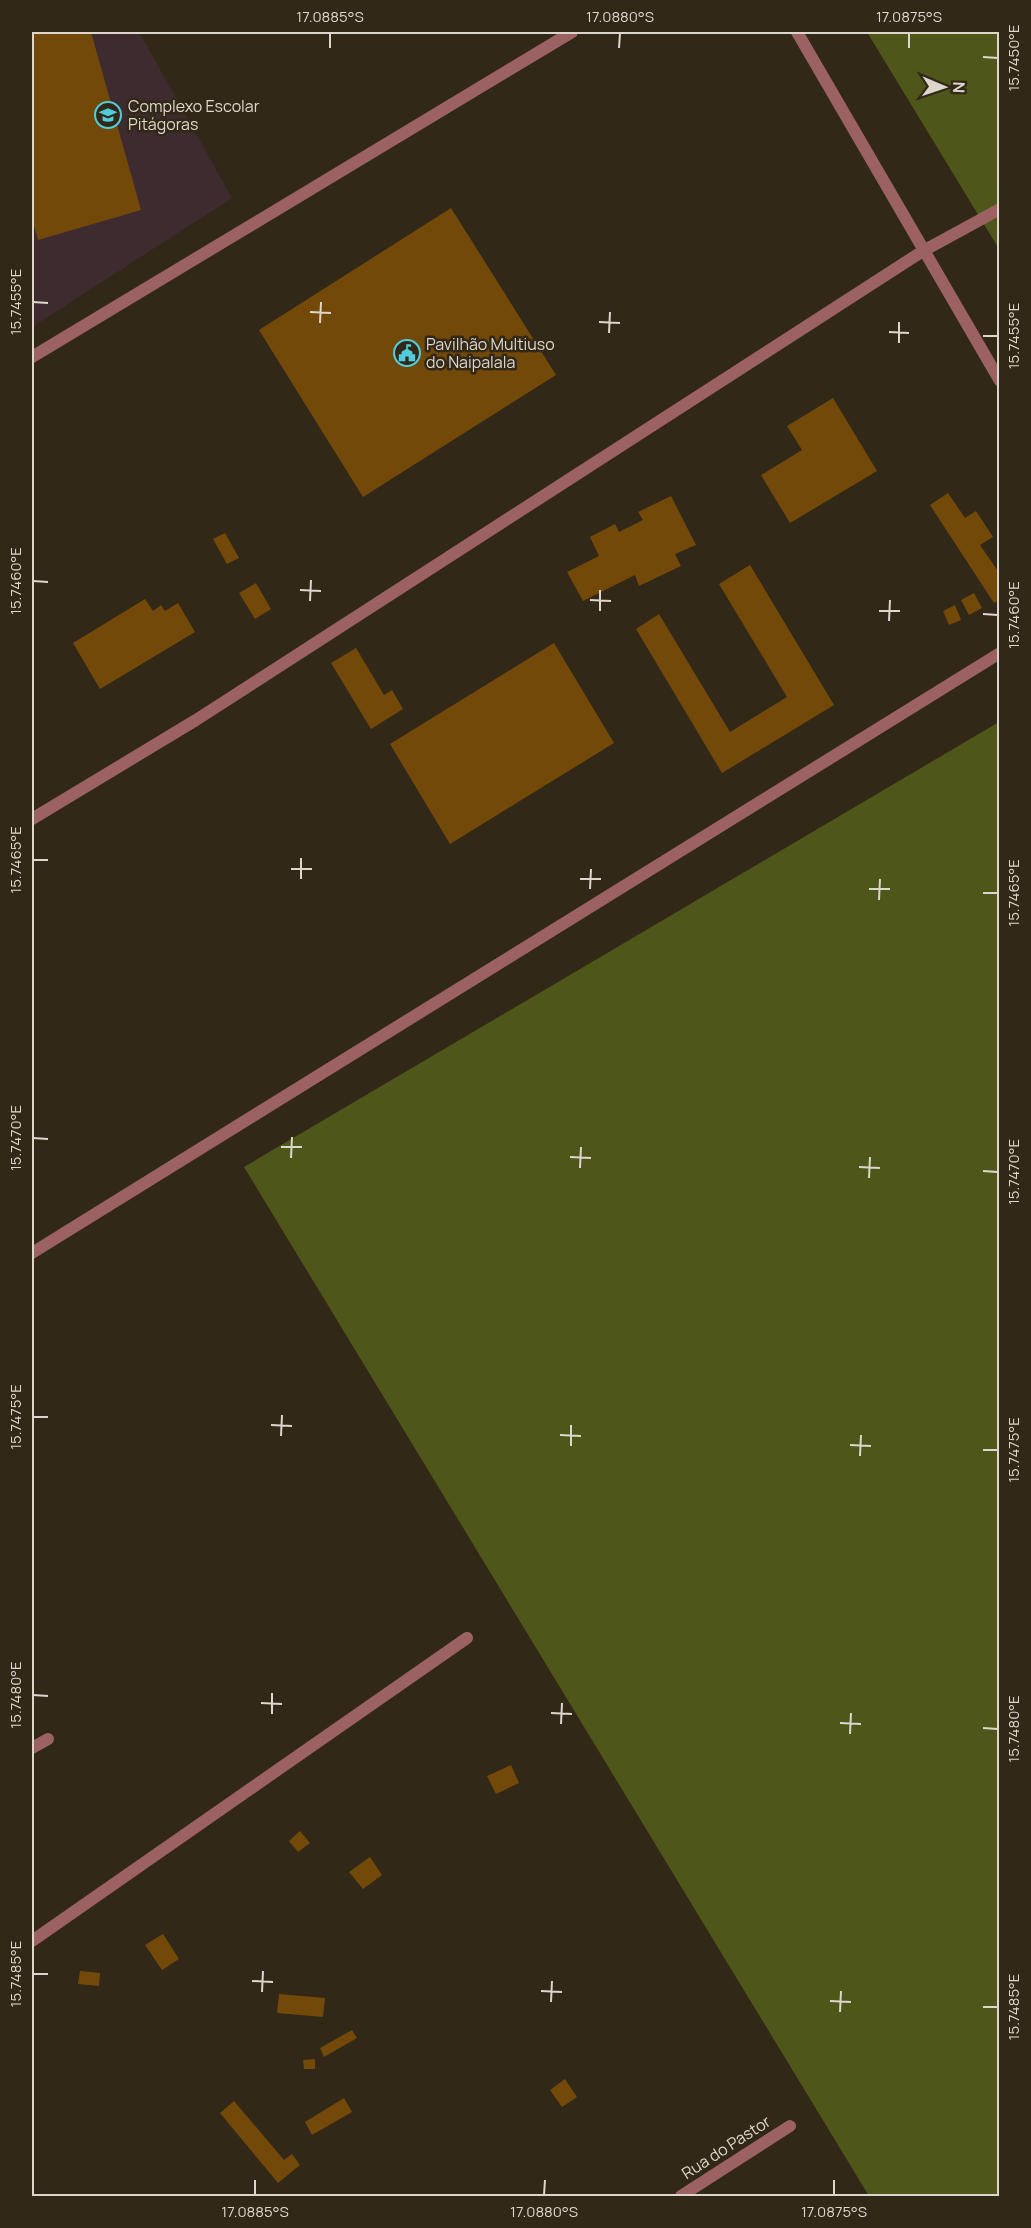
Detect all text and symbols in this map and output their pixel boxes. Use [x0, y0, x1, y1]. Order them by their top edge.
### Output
text: 17.0885°S [296, 6, 364, 27]
text: 17.0880°S [586, 6, 654, 27]
text: 17.0875°S [876, 6, 942, 27]
text: 15.7450°E [1003, 24, 1024, 92]
north arrow [914, 57, 974, 117]
text: N [948, 81, 970, 94]
place label: Complexo Escolar Pitágoras [128, 95, 260, 135]
school or university icon: Complexo Escolar Pitágoras [93, 100, 123, 130]
text: 15.7455°E [5, 269, 26, 335]
text: 15.7455°E [1003, 303, 1024, 369]
place label: Pavilhão Multiuso do Naipalala [426, 333, 555, 373]
public building icon: Pavilhão Multiuso do Naipalala [392, 338, 422, 368]
text: 15.7460°E [5, 547, 26, 615]
text: 15.7460°E [1003, 581, 1024, 649]
text: 15.7465°E [5, 826, 26, 894]
text: 15.7465°E [1003, 859, 1024, 927]
text: 15.7470°E [5, 1105, 26, 1171]
text: 15.7470°E [1003, 1139, 1024, 1205]
text: 15.7475°E [5, 1384, 26, 1450]
text: 15.7475°E [1003, 1417, 1024, 1483]
text: 15.7480°E [5, 1661, 26, 1729]
text: 15.7480°E [1003, 1695, 1024, 1763]
text: 15.7485°E [5, 1941, 26, 2007]
text: 15.7485°E [1003, 1974, 1024, 2040]
street label: Rua do Pastor [677, 2110, 775, 2184]
text: 17.0885°S [221, 2201, 289, 2222]
text: 17.0880°S [510, 2201, 578, 2222]
text: 17.0875°S [801, 2201, 867, 2222]

